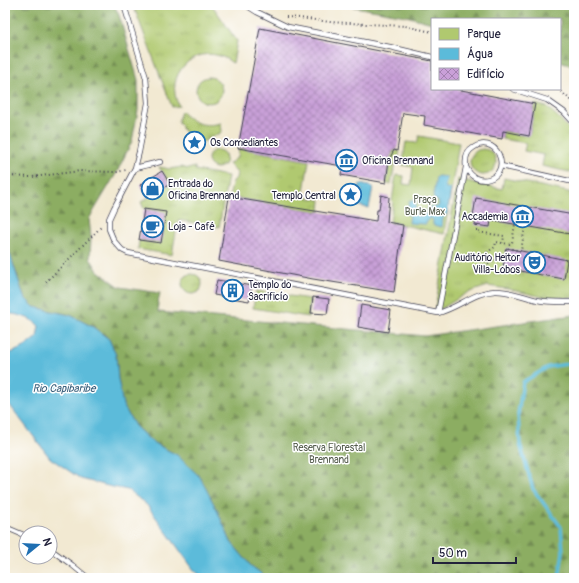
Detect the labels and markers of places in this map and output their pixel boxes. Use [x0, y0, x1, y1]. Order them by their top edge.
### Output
place icon: Os Comediantes [181, 129, 207, 155]
place label: Os Comediantes [210, 137, 279, 149]
museum icon: Oficina Brennand [334, 147, 360, 173]
place label: Oficina Brennand [362, 155, 434, 167]
shop icon: Entrada do Oficina Brennand [139, 176, 165, 202]
place label: Entrada do Oficina Brennand [168, 178, 240, 202]
place icon: Templo Central [338, 182, 364, 208]
place label: Templo Central [272, 190, 336, 202]
museum icon: Accademia [510, 203, 536, 229]
place label: Accademia [462, 211, 508, 223]
cafe icon: Loja - Café [139, 213, 165, 239]
place label: Loja - Café [168, 221, 215, 233]
theatre icon: Auditório Heitor Villa-Lobos [522, 250, 548, 276]
place label: Auditório Heitor Villa-Lobos [454, 252, 521, 276]
building icon: Templo do Sacrificío [220, 277, 246, 303]
place label: Templo do Sacrificío [248, 279, 292, 303]

